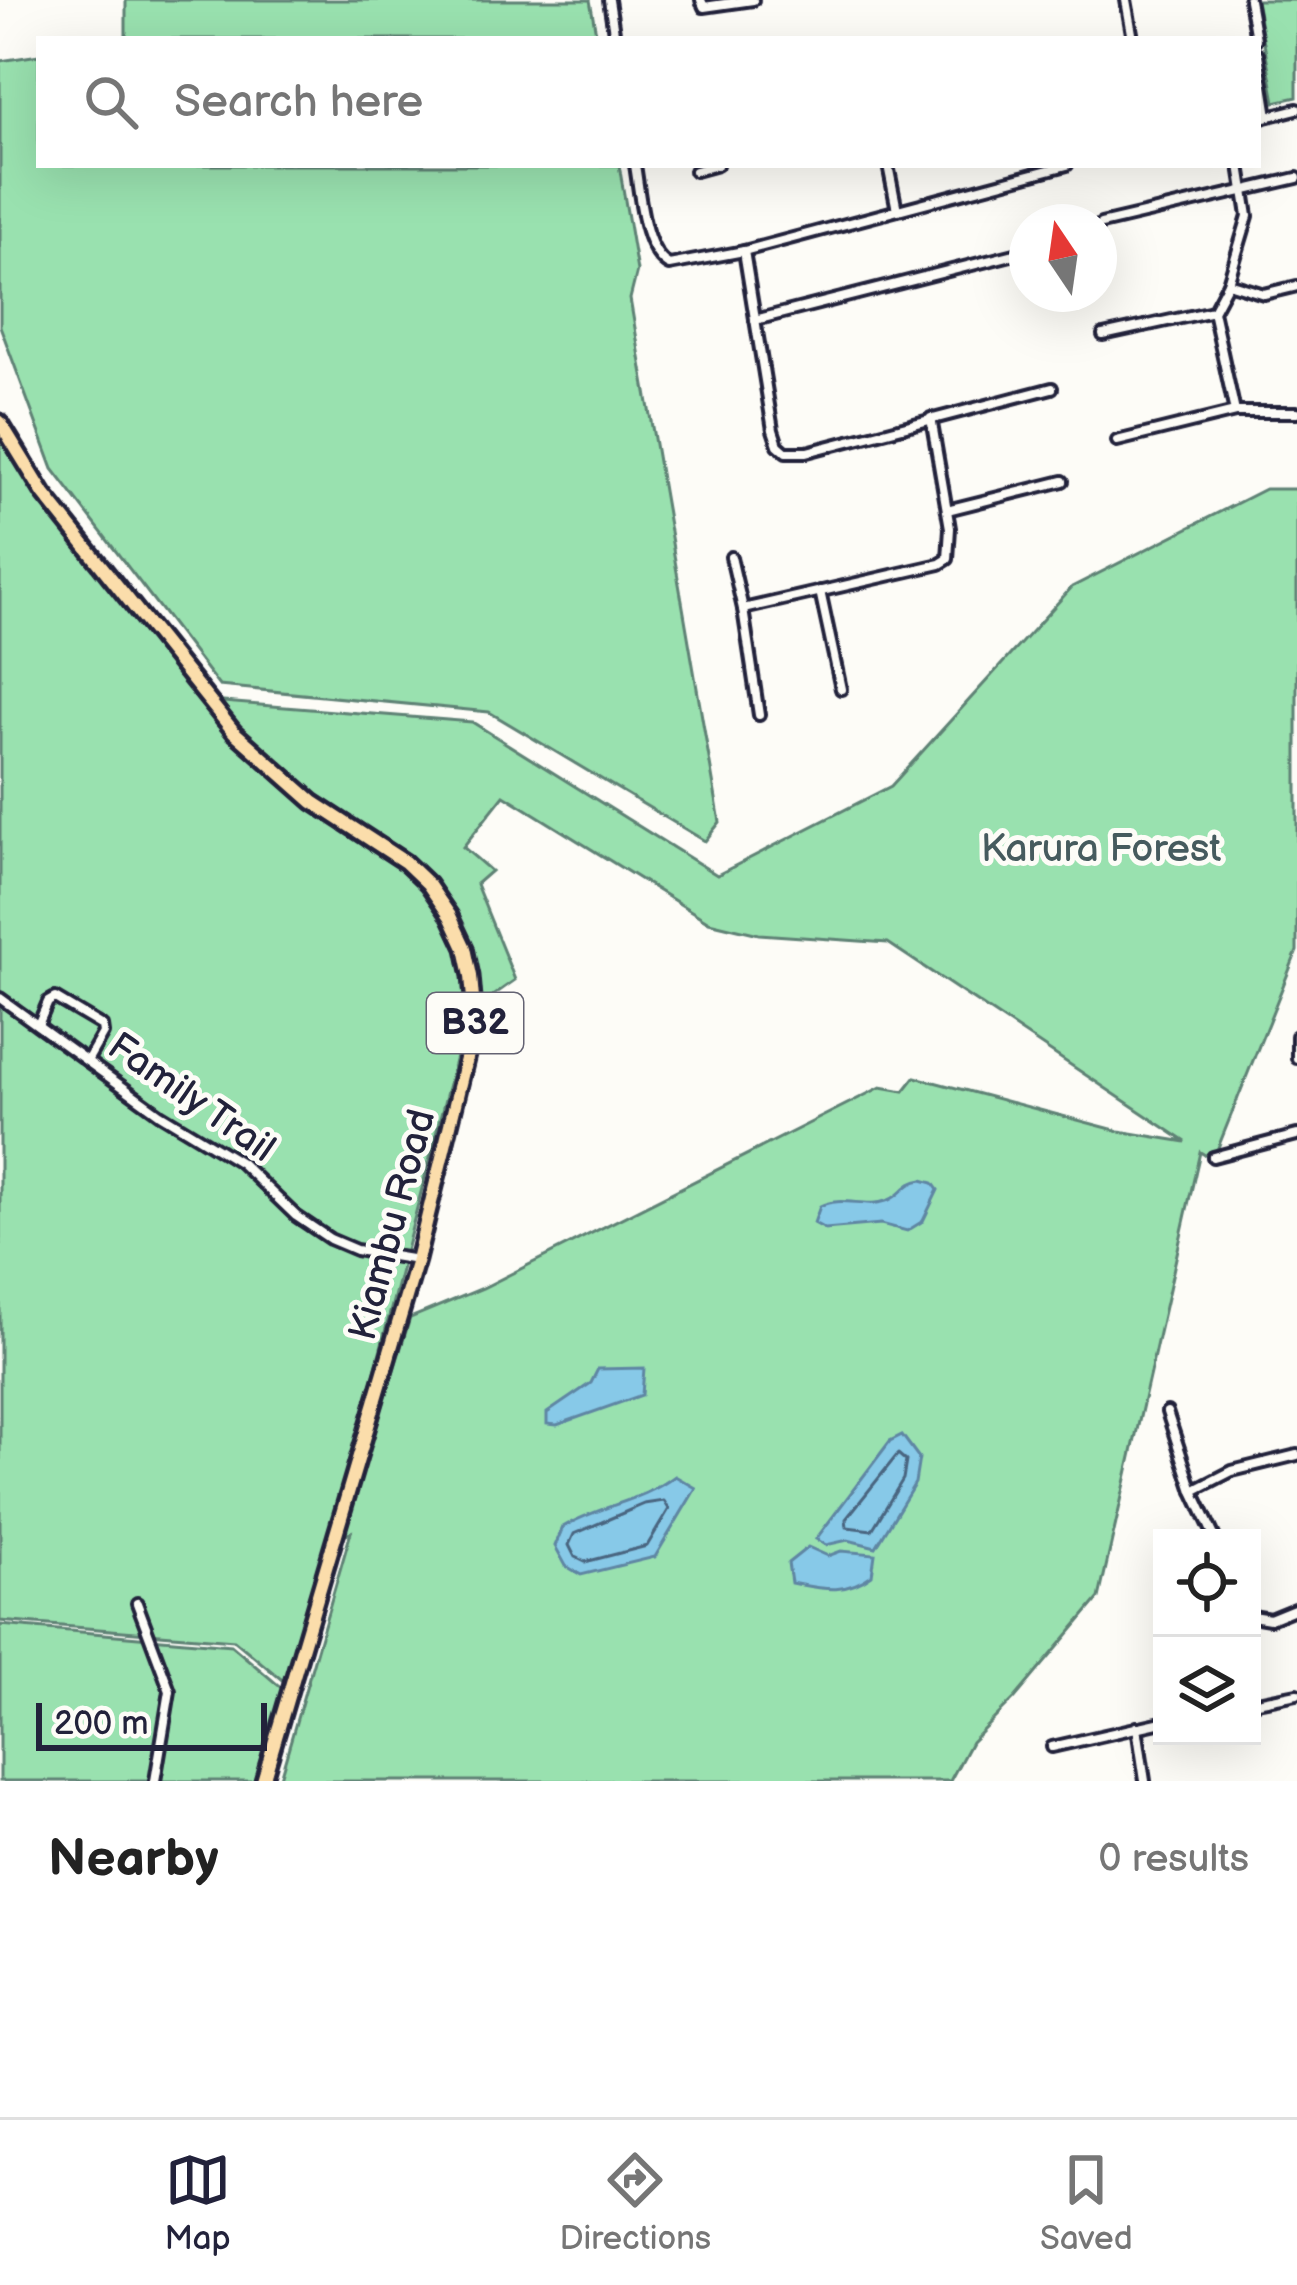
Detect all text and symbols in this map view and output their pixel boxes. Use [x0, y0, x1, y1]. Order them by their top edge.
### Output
search box [36, 36, 1261, 168]
icon: search [78, 69, 144, 135]
text: Search here [174, 75, 423, 130]
north arrow [1009, 204, 1117, 312]
park label: Karura Forest [981, 826, 1221, 873]
road number: B32 [427, 993, 523, 1053]
street label: Family Trail [98, 1023, 284, 1173]
street label: Kiambu Road [340, 1104, 446, 1346]
map controls [1153, 1529, 1261, 1745]
button: locate [1153, 1529, 1261, 1637]
button: layers [1153, 1637, 1261, 1745]
scale bar [36, 1697, 267, 1750]
text: 200 m [54, 1704, 148, 1744]
text: Nearby [48, 1829, 219, 1890]
text: 0 results [1098, 1836, 1249, 1883]
tab: Map [164, 2147, 231, 2259]
tab: Directions [559, 2147, 711, 2259]
tab: Saved [1040, 2147, 1133, 2259]

